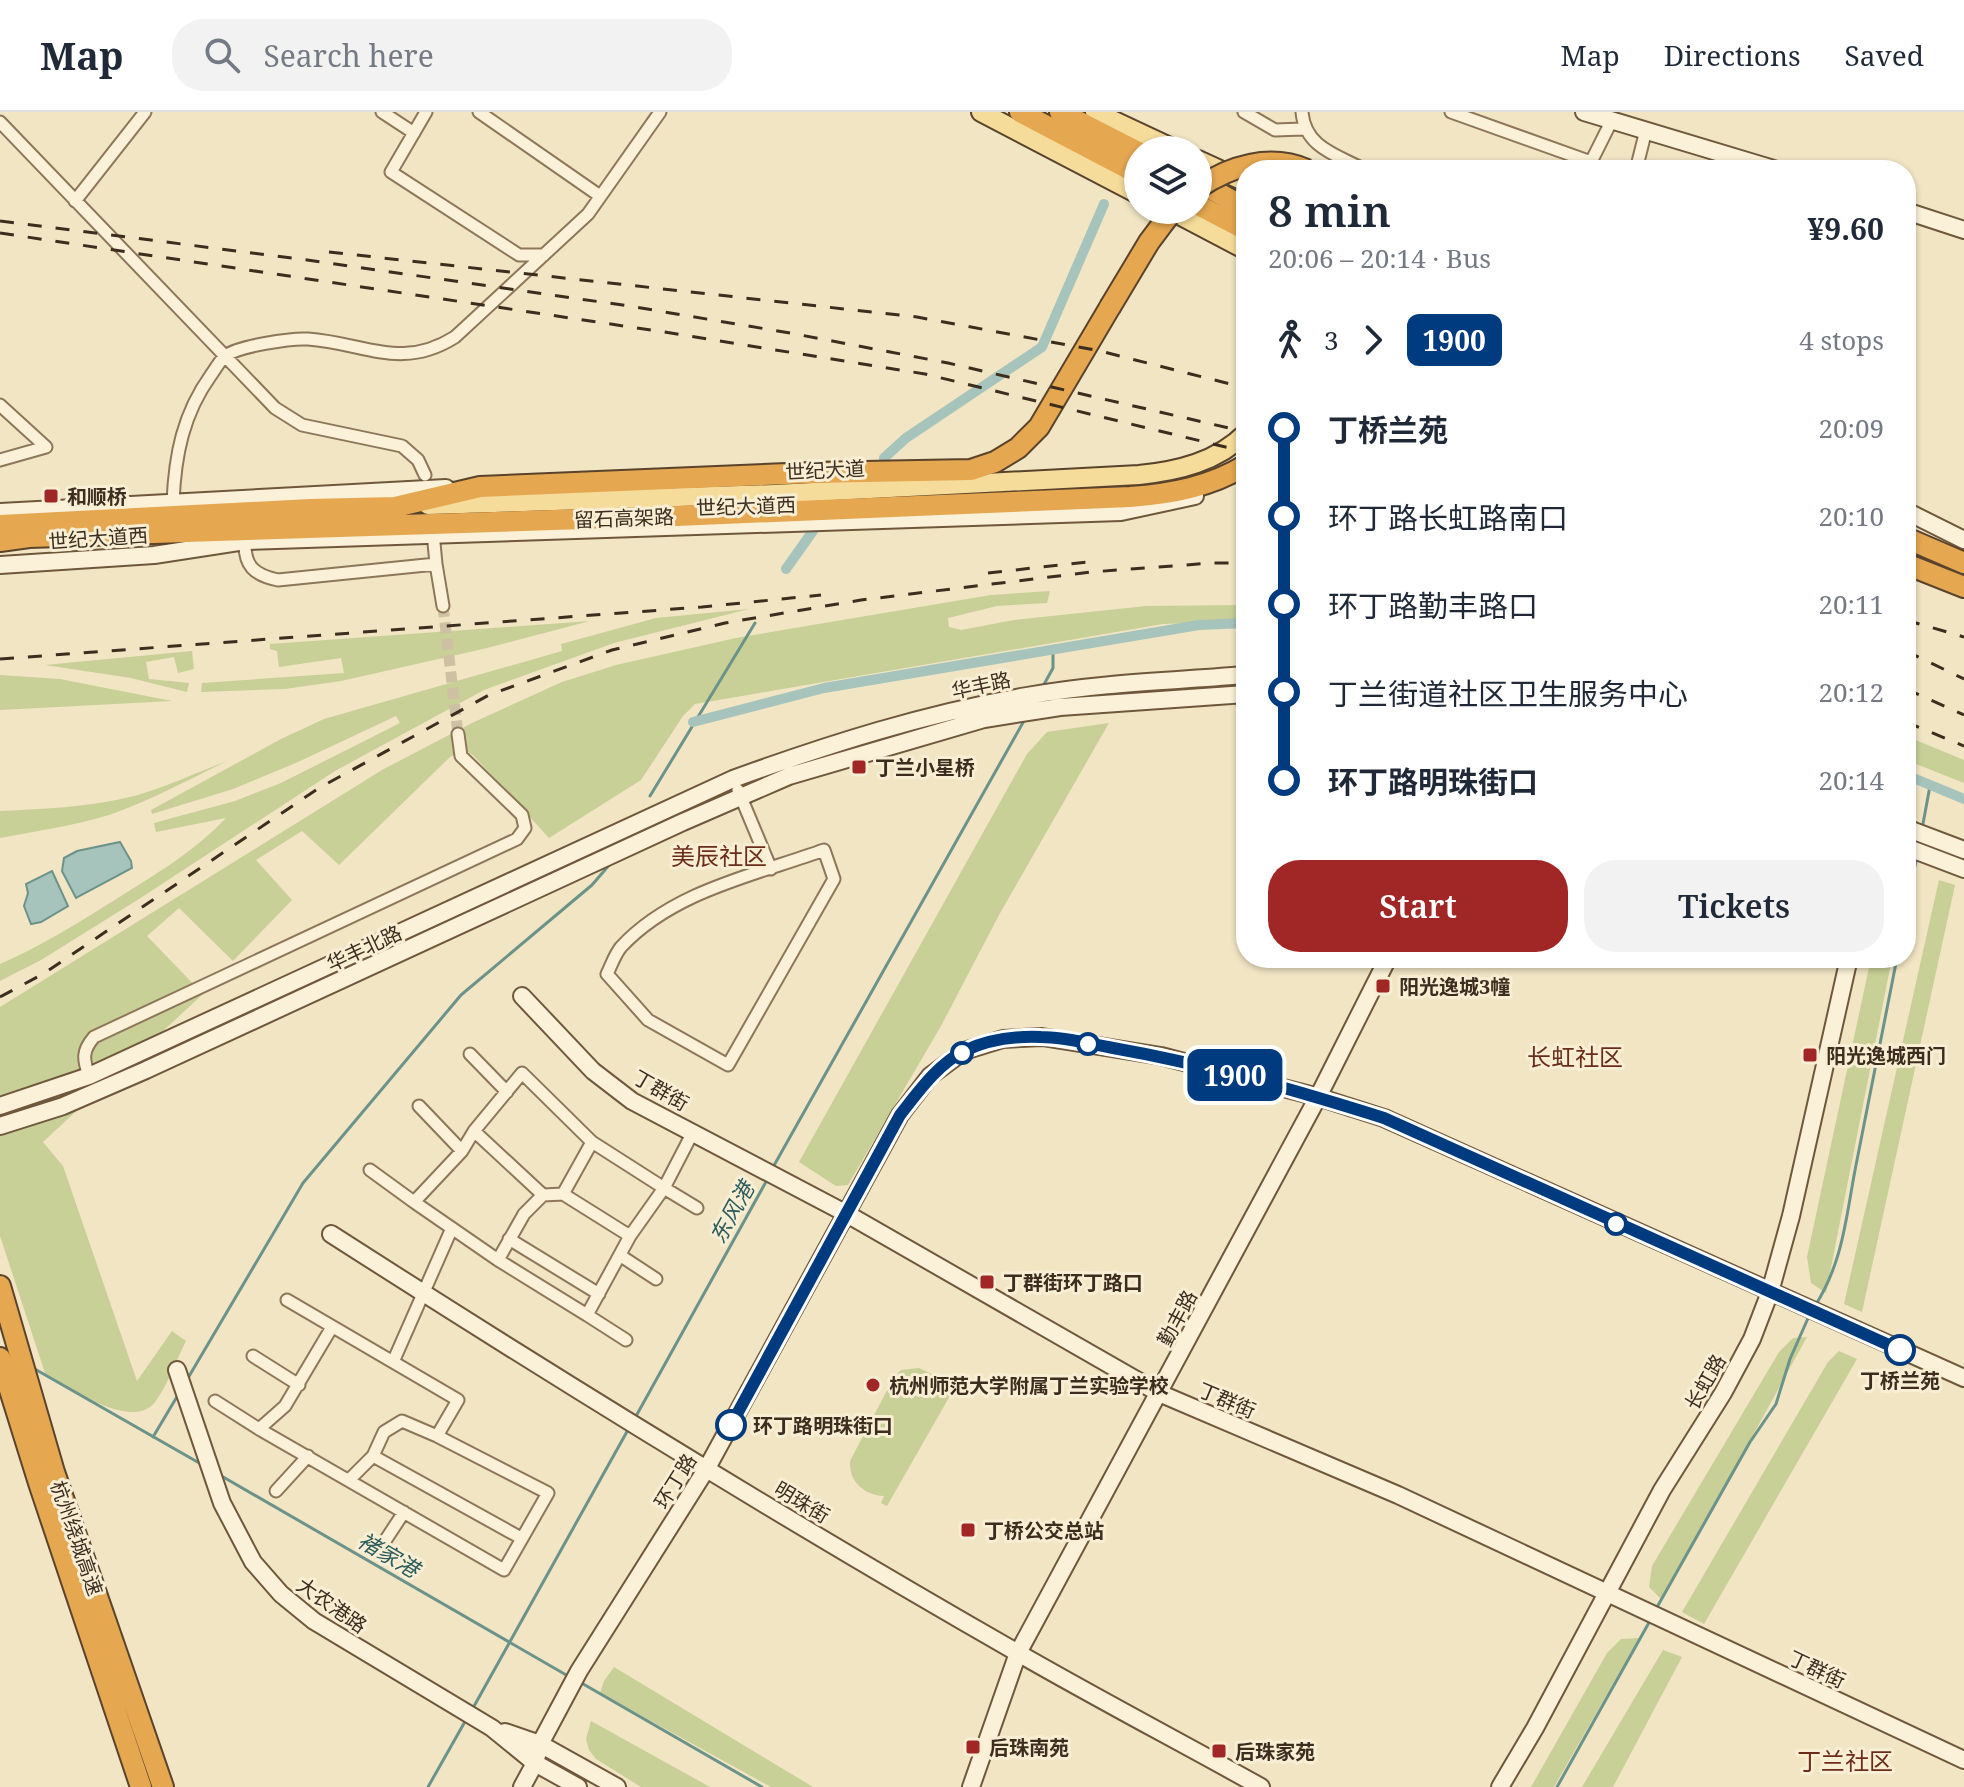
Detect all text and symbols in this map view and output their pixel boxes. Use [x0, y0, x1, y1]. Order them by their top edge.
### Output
search box [172, 19, 732, 91]
text: Map [40, 29, 124, 81]
icon: search [200, 33, 244, 77]
text: Search here [264, 35, 434, 76]
text: Map [1560, 36, 1620, 74]
text: Directions [1664, 36, 1801, 74]
text: Saved [1845, 36, 1924, 74]
map controls [1124, 136, 1212, 224]
button: layers [1124, 136, 1212, 224]
text: 8 min [1268, 180, 1391, 240]
text: ¥9.60 [1807, 208, 1884, 249]
text: 20:06 – 20:14 · Bus [1268, 240, 1491, 276]
icon: walk [1268, 318, 1312, 362]
icon: forward [1351, 318, 1395, 362]
text: 1900 [1423, 321, 1486, 359]
text: 3 [1324, 322, 1339, 358]
text: 4 stops [1799, 322, 1884, 358]
text: 丁桥兰苑 [1328, 409, 1448, 450]
text: 20:09 [1818, 410, 1884, 446]
street label: 世纪大道 [784, 454, 866, 486]
place label: 和顺桥 [67, 483, 127, 510]
marker: 和顺桥 [42, 487, 60, 505]
street label: 世纪大道西 [696, 491, 796, 521]
text: 环丁路长虹路南口 [1328, 497, 1568, 538]
text: 20:10 [1818, 498, 1884, 534]
street label: 留石高架路 [574, 503, 674, 533]
street label: 世纪大道西 [47, 521, 149, 555]
text: 环丁路勤丰路口 [1328, 585, 1538, 626]
text: 20:11 [1818, 586, 1884, 622]
street label: 华丰路 [949, 666, 1013, 704]
text: 丁兰街道社区卫生服务中心 [1328, 673, 1688, 714]
text: 20:12 [1818, 674, 1884, 710]
place label: 丁兰小星桥 [875, 754, 975, 781]
marker: 丁兰小星桥 [850, 758, 868, 776]
text: 环丁路明珠街口 [1328, 761, 1538, 802]
text: 20:14 [1818, 762, 1884, 798]
district label: 美辰社区 [671, 839, 767, 872]
button: Start [1268, 860, 1568, 952]
button: Tickets [1584, 860, 1884, 952]
street label: 华丰北路 [322, 919, 406, 977]
place label: 阳光逸城3幢 [1399, 973, 1510, 1000]
marker: 阳光逸城3幢 [1374, 977, 1392, 995]
unlabelled marker [1077, 1033, 1099, 1055]
district label: 长虹社区 [1527, 1040, 1623, 1073]
unlabelled marker [951, 1042, 973, 1064]
place label: 阳光逸城西门 [1826, 1042, 1946, 1069]
marker: 阳光逸城西门 [1801, 1046, 1819, 1064]
line badge: 1900 [1179, 1049, 1291, 1101]
text: 1900 [1203, 1056, 1267, 1094]
street label: 丁群街 [628, 1063, 694, 1117]
water label: 东风港 [702, 1173, 762, 1248]
unlabelled marker [1605, 1213, 1627, 1235]
place label: 丁群街环丁路口 [1003, 1269, 1143, 1296]
marker: 丁群街环丁路口 [978, 1273, 996, 1291]
street label: 勤丰路 [1151, 1285, 1203, 1351]
marker: 丁桥兰苑 [1885, 1335, 1915, 1365]
street label: 长虹路 [1678, 1349, 1732, 1415]
place label: 丁桥兰苑 [1860, 1367, 1940, 1394]
place label: 杭州师范大学附属丁兰实验学校 [889, 1372, 1169, 1399]
marker: 杭州师范大学附属丁兰实验学校 [864, 1376, 882, 1394]
street label: 丁群街 [1194, 1376, 1260, 1424]
marker: 环丁路明珠街口 [716, 1410, 746, 1440]
place label: 环丁路明珠街口 [753, 1412, 893, 1439]
street label: 环丁路 [648, 1448, 702, 1514]
street label: 明珠街 [769, 1475, 835, 1529]
street label: 杭州绕城高速 [45, 1477, 109, 1599]
place label: 丁桥公交总站 [984, 1517, 1104, 1544]
marker: 丁桥公交总站 [959, 1521, 977, 1539]
water label: 褚家港 [353, 1525, 428, 1585]
street label: 大农港路 [291, 1571, 373, 1639]
street label: 丁群街 [1784, 1644, 1850, 1694]
place label: 后珠南苑 [989, 1734, 1069, 1761]
marker: 后珠南苑 [964, 1738, 982, 1756]
place label: 后珠家苑 [1235, 1738, 1315, 1765]
marker: 后珠家苑 [1210, 1742, 1228, 1760]
district label: 丁兰社区 [1797, 1744, 1893, 1777]

